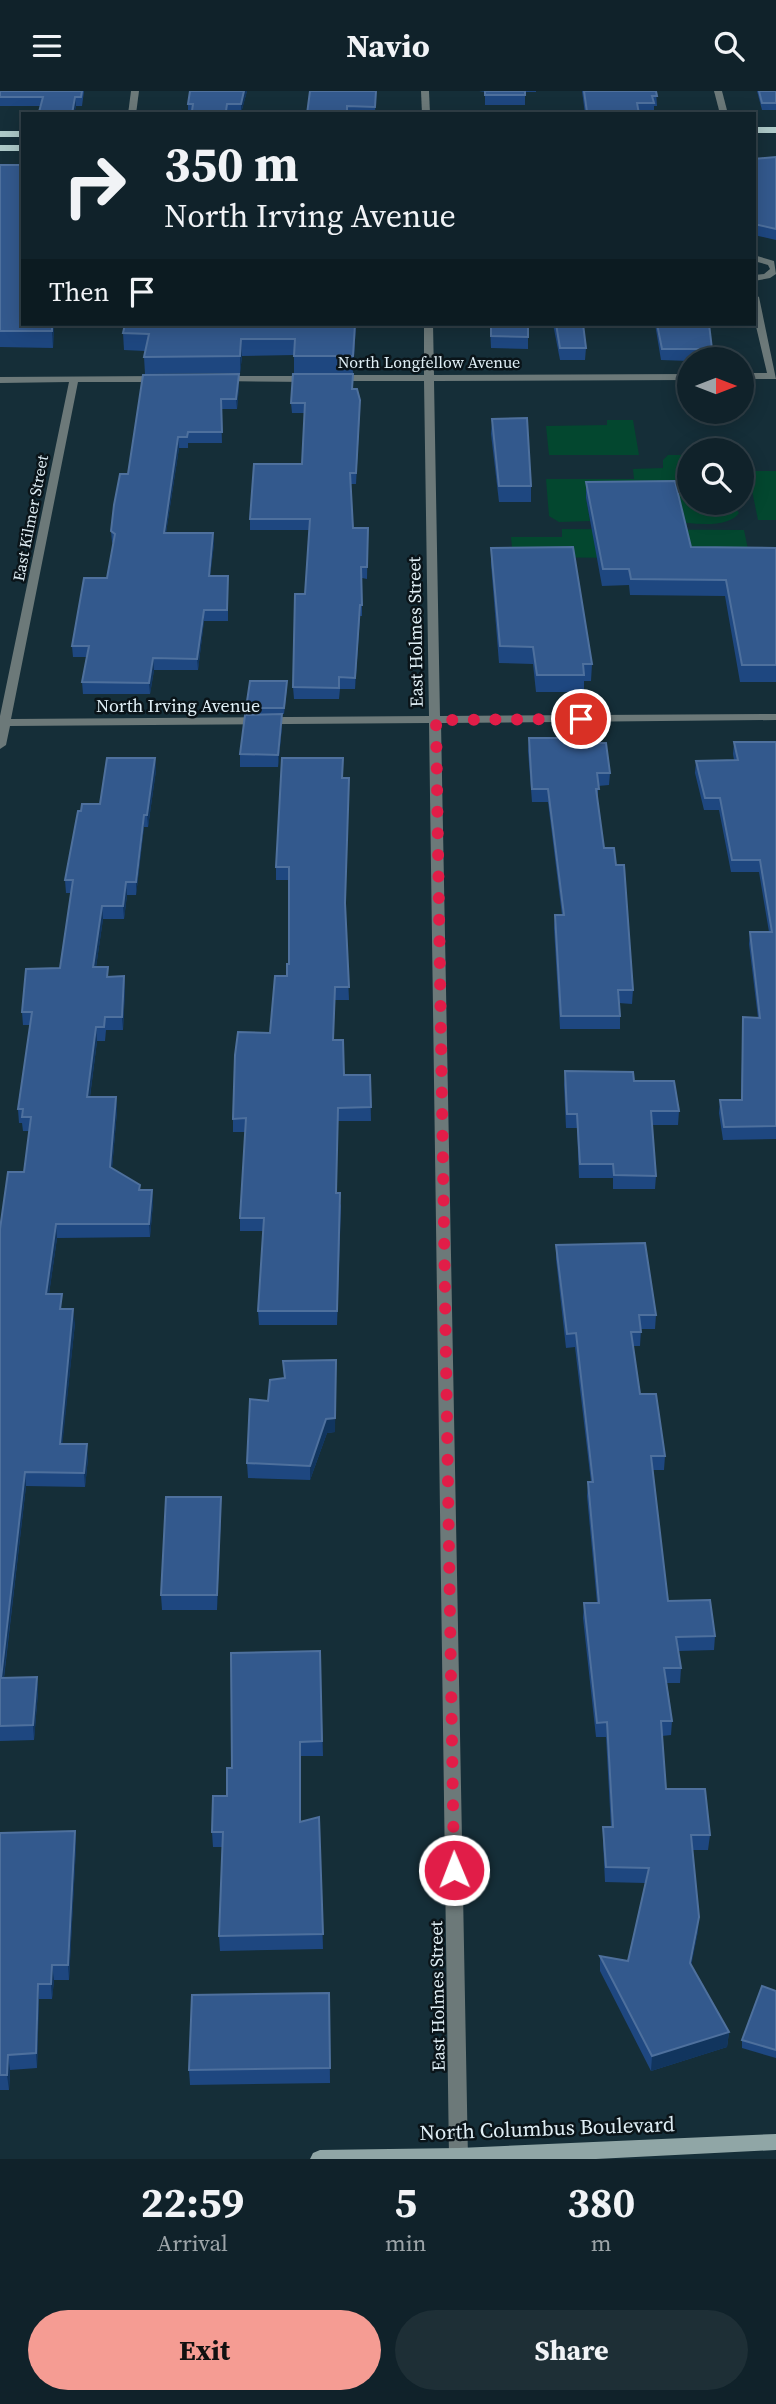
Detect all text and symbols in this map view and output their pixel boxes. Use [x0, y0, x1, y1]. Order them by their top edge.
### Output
text: Navio [346, 24, 430, 68]
icon: menu [28, 27, 66, 65]
icon: search [710, 27, 748, 65]
text: 350 m [164, 130, 299, 197]
icon: right [49, 140, 140, 231]
text: North Irving Avenue [164, 194, 456, 238]
icon: arrive [123, 273, 161, 311]
text: Then [49, 274, 109, 310]
north arrow [677, 347, 754, 423]
map controls [677, 347, 754, 515]
street label: North Longfellow Avenue [338, 351, 520, 373]
button: search [677, 438, 754, 515]
street label: East Kilmer Street [7, 452, 53, 583]
street label: East Holmes Street [401, 556, 429, 708]
pin [551, 689, 611, 749]
street label: North Irving Avenue [96, 693, 260, 718]
icon: arrive [562, 700, 600, 738]
position arrow [417, 1833, 491, 1907]
street label: East Holmes Street [423, 1920, 451, 2072]
street label: North Columbus Boulevard [419, 2109, 675, 2147]
text: 22:59 [141, 2173, 244, 2231]
text: 5 [394, 2173, 417, 2231]
text: 380 [567, 2173, 635, 2231]
text: Arrival [157, 2227, 228, 2259]
text: min [385, 2227, 426, 2259]
text: m [591, 2227, 612, 2259]
button: Exit [28, 2310, 381, 2390]
button: Share [395, 2310, 748, 2390]

